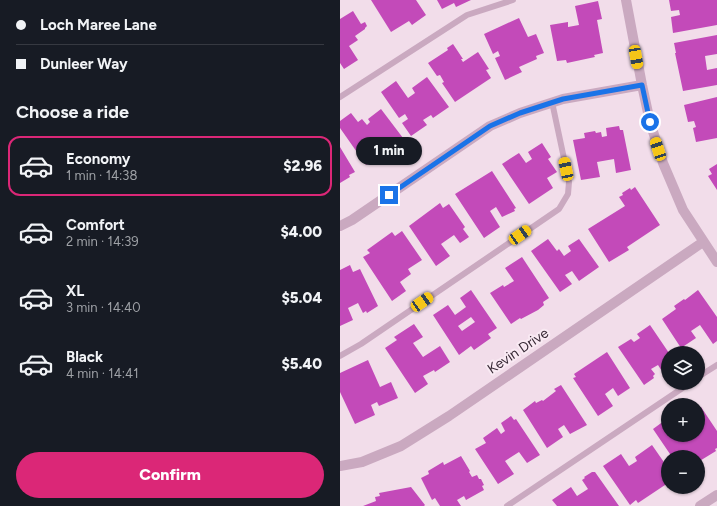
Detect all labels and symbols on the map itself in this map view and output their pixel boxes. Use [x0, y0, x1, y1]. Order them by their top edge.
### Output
car [628, 44, 644, 70]
route start [641, 113, 659, 131]
car [649, 136, 667, 162]
callout: 1 min [356, 137, 422, 165]
car [558, 156, 574, 182]
route end [380, 186, 398, 204]
car [507, 223, 533, 247]
car [409, 290, 435, 314]
street label: Kevin Drive [484, 324, 552, 378]

